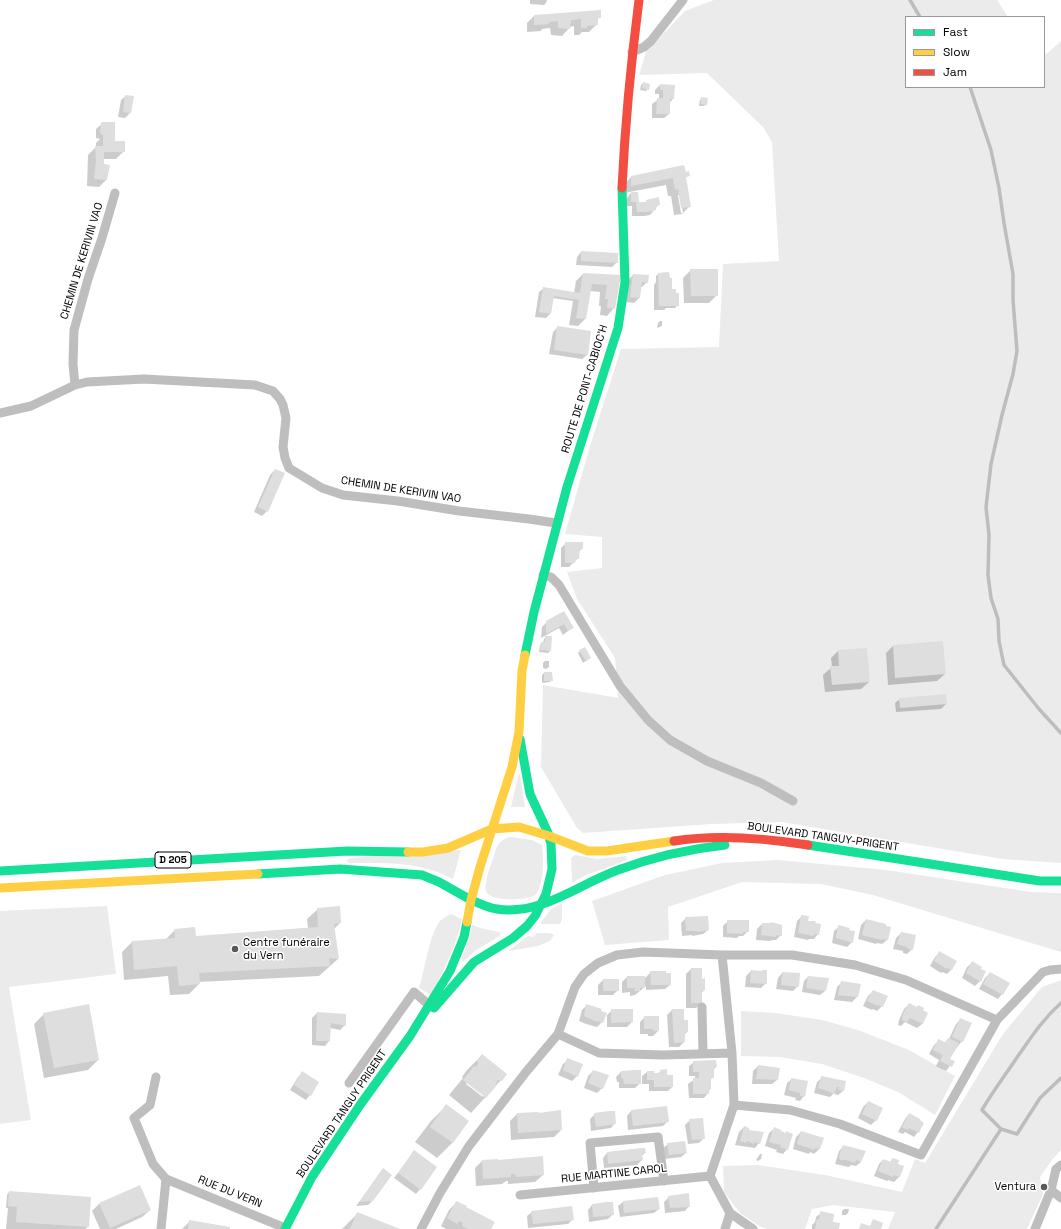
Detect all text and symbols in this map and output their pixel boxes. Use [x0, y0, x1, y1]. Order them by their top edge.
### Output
legend [905, 16, 1045, 88]
text: Fast [943, 24, 968, 40]
text: Slow [943, 44, 970, 60]
text: Jam [943, 64, 967, 80]
street label: CHEMIN DE KERIVIN VAO [58, 201, 106, 321]
street label: ROUTE DE PONT-CABIOC'H [559, 323, 611, 455]
street label: CHEMIN DE KERIVIN VAO [340, 474, 462, 506]
street label: BOULEVARD TANGUY-PRIGENT [746, 820, 900, 854]
road number: D 205 [155, 852, 191, 868]
place label: Centre funéraire du Vern [243, 936, 330, 962]
marker: Centre funéraire du Vern [230, 944, 240, 954]
street label: BOULEVARD TANGUY PRIGENT [294, 1047, 390, 1181]
street label: RUE MARTINE CAROL [560, 1162, 668, 1186]
street label: RUE DU VERN [196, 1173, 264, 1211]
place label: Ventura [994, 1180, 1036, 1194]
marker: Ventura [1039, 1182, 1049, 1192]

